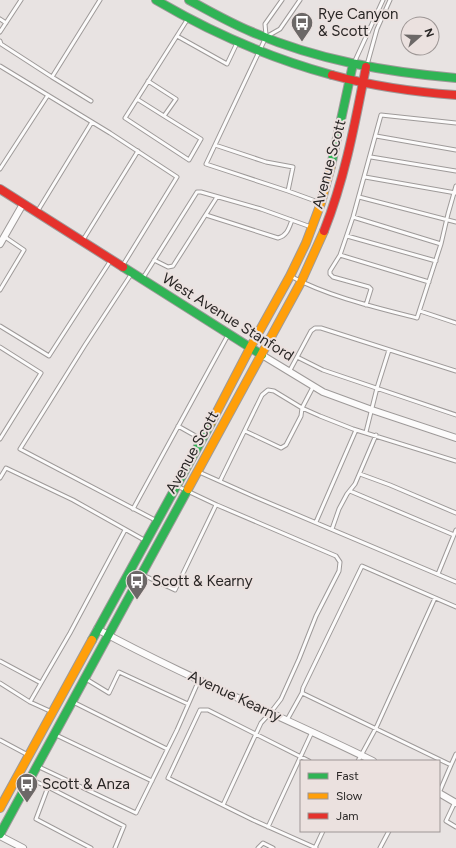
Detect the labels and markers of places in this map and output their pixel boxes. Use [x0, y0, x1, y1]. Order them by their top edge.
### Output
place label: Rye Canyon & Scott [318, 5, 398, 40]
bus stop icon: Rye Canyon & Scott [289, 10, 315, 43]
bus stop icon: Scott & Kearny [124, 568, 150, 601]
place label: Scott & Kearny [152, 572, 253, 590]
bus stop icon: Scott & Anza [14, 771, 40, 804]
place label: Scott & Anza [42, 775, 130, 793]

